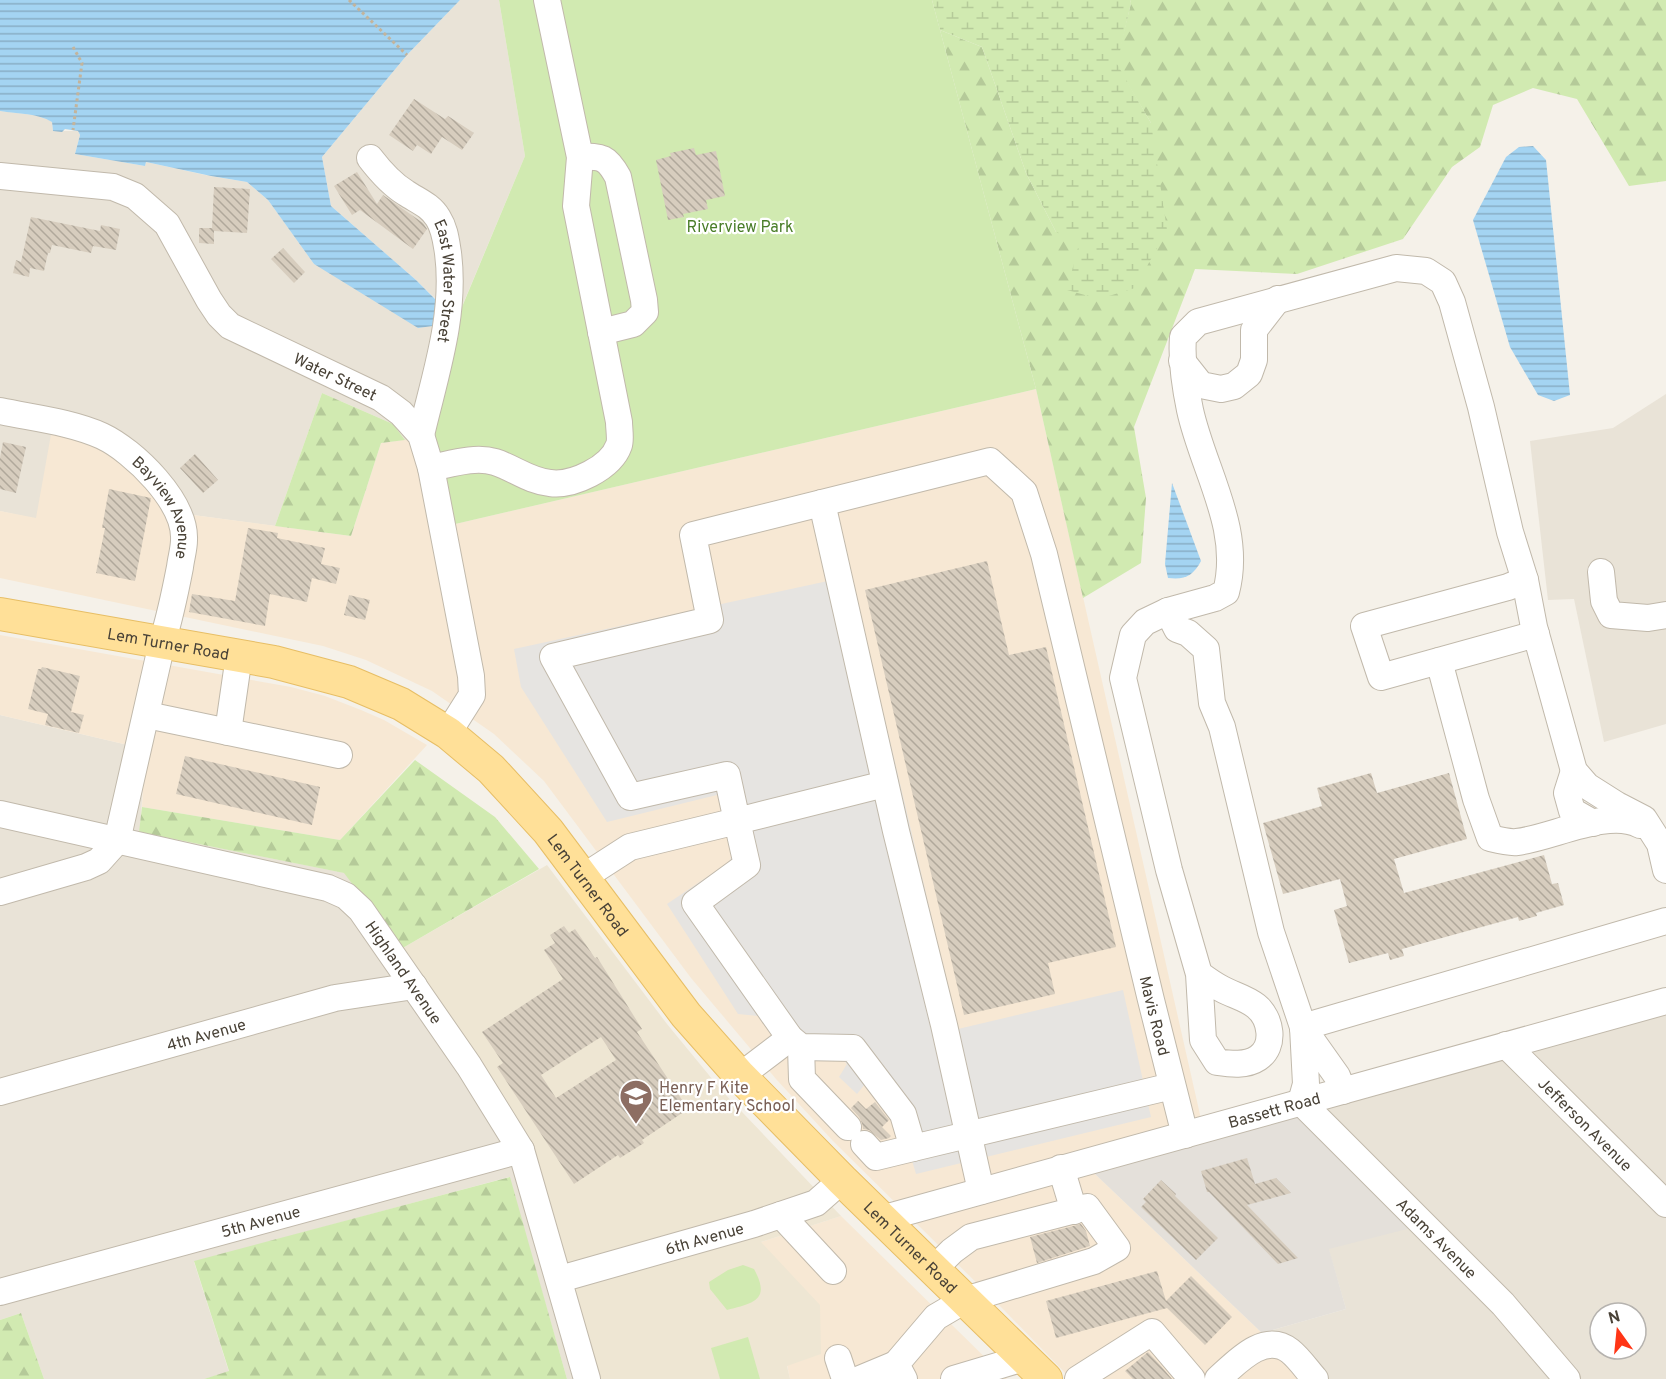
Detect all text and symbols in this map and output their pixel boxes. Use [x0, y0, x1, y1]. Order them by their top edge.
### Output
street label: East Water Street [428, 216, 458, 344]
park label: Riverview Park [687, 218, 793, 238]
street label: Water Street [290, 350, 379, 406]
street label: Bayview Avenue [127, 453, 192, 561]
street label: Lem Turner Road [106, 625, 231, 666]
street label: Lem Turner Road [542, 831, 632, 941]
street label: Highland Avenue [360, 918, 445, 1029]
street label: Mavis Road [1134, 974, 1173, 1058]
street label: 4th Avenue [165, 1015, 248, 1057]
street label: Jefferson Avenue [1533, 1074, 1635, 1176]
school or university icon: Henry F Kite Elementary School [618, 1078, 654, 1125]
place label: Henry F Kite Elementary School [659, 1079, 795, 1117]
street label: Bassett Road [1226, 1089, 1323, 1134]
street label: Adams Avenue [1391, 1195, 1480, 1284]
street label: Lem Turner Road [858, 1198, 961, 1299]
street label: 5th Avenue [219, 1203, 303, 1243]
street label: 6th Avenue [663, 1219, 747, 1261]
north arrow [1588, 1301, 1648, 1361]
text: N [1606, 1307, 1623, 1330]

